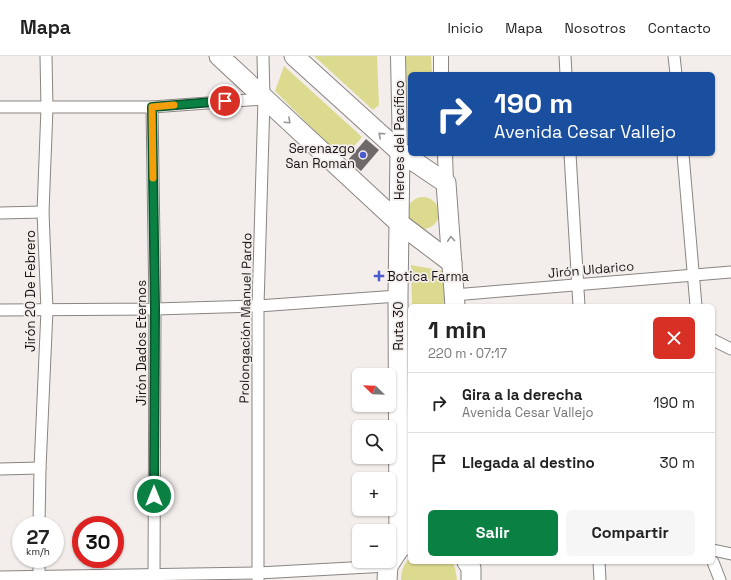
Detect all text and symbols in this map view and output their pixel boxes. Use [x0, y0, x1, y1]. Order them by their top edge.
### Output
text: Mapa [20, 15, 71, 40]
text: Inicio [447, 19, 483, 37]
text: Mapa [505, 19, 543, 37]
text: Nosotros [565, 19, 626, 37]
text: Contacto [648, 19, 711, 37]
street label: Heroes del Pacífico [391, 80, 408, 200]
pin [208, 84, 242, 118]
text: 190 m [494, 85, 573, 121]
icon: right [428, 88, 480, 140]
icon: arrive [214, 90, 236, 112]
one-way arrow [283, 116, 291, 124]
text: Avenida Cesar Vallejo [494, 120, 676, 143]
one-way arrow [378, 132, 386, 139]
place label: Serenazgo San Roman [285, 140, 355, 172]
marker: Serenazgo San Roman [358, 150, 368, 160]
street label: Jirón 20 De Febrero [22, 230, 39, 352]
street label: Prolongación Manuel Pardo [236, 233, 255, 403]
one-way arrow [446, 236, 455, 242]
street label: Jirón Uldarico [547, 257, 635, 282]
place label: Botica Farma [387, 268, 470, 285]
marker: Botica Farma [374, 271, 384, 281]
street label: Jirón Dados Eternos [133, 280, 150, 406]
street label: Ruta 30 [390, 301, 407, 351]
text: 1 min [428, 314, 487, 345]
button: close [653, 317, 695, 359]
text: 220 m · 07:17 [428, 345, 507, 362]
north arrow [352, 368, 396, 412]
map controls [352, 368, 396, 568]
text: Gira a la derecha [462, 385, 582, 404]
icon: right [428, 392, 450, 414]
text: 190 m [653, 393, 695, 412]
text: Avenida Cesar Vallejo [462, 404, 594, 421]
button: search [352, 420, 396, 464]
icon: arrive [428, 452, 450, 474]
text: Llegada al destino [462, 453, 595, 472]
text: 30 m [660, 453, 695, 472]
button: + [352, 472, 396, 516]
position arrow [133, 475, 175, 517]
button: Salir [428, 510, 558, 556]
button: Compartir [566, 510, 695, 556]
speed limit sign: 30 [72, 516, 124, 568]
text: 27 [27, 524, 49, 550]
button: − [352, 524, 396, 568]
text: km/h [26, 545, 50, 558]

